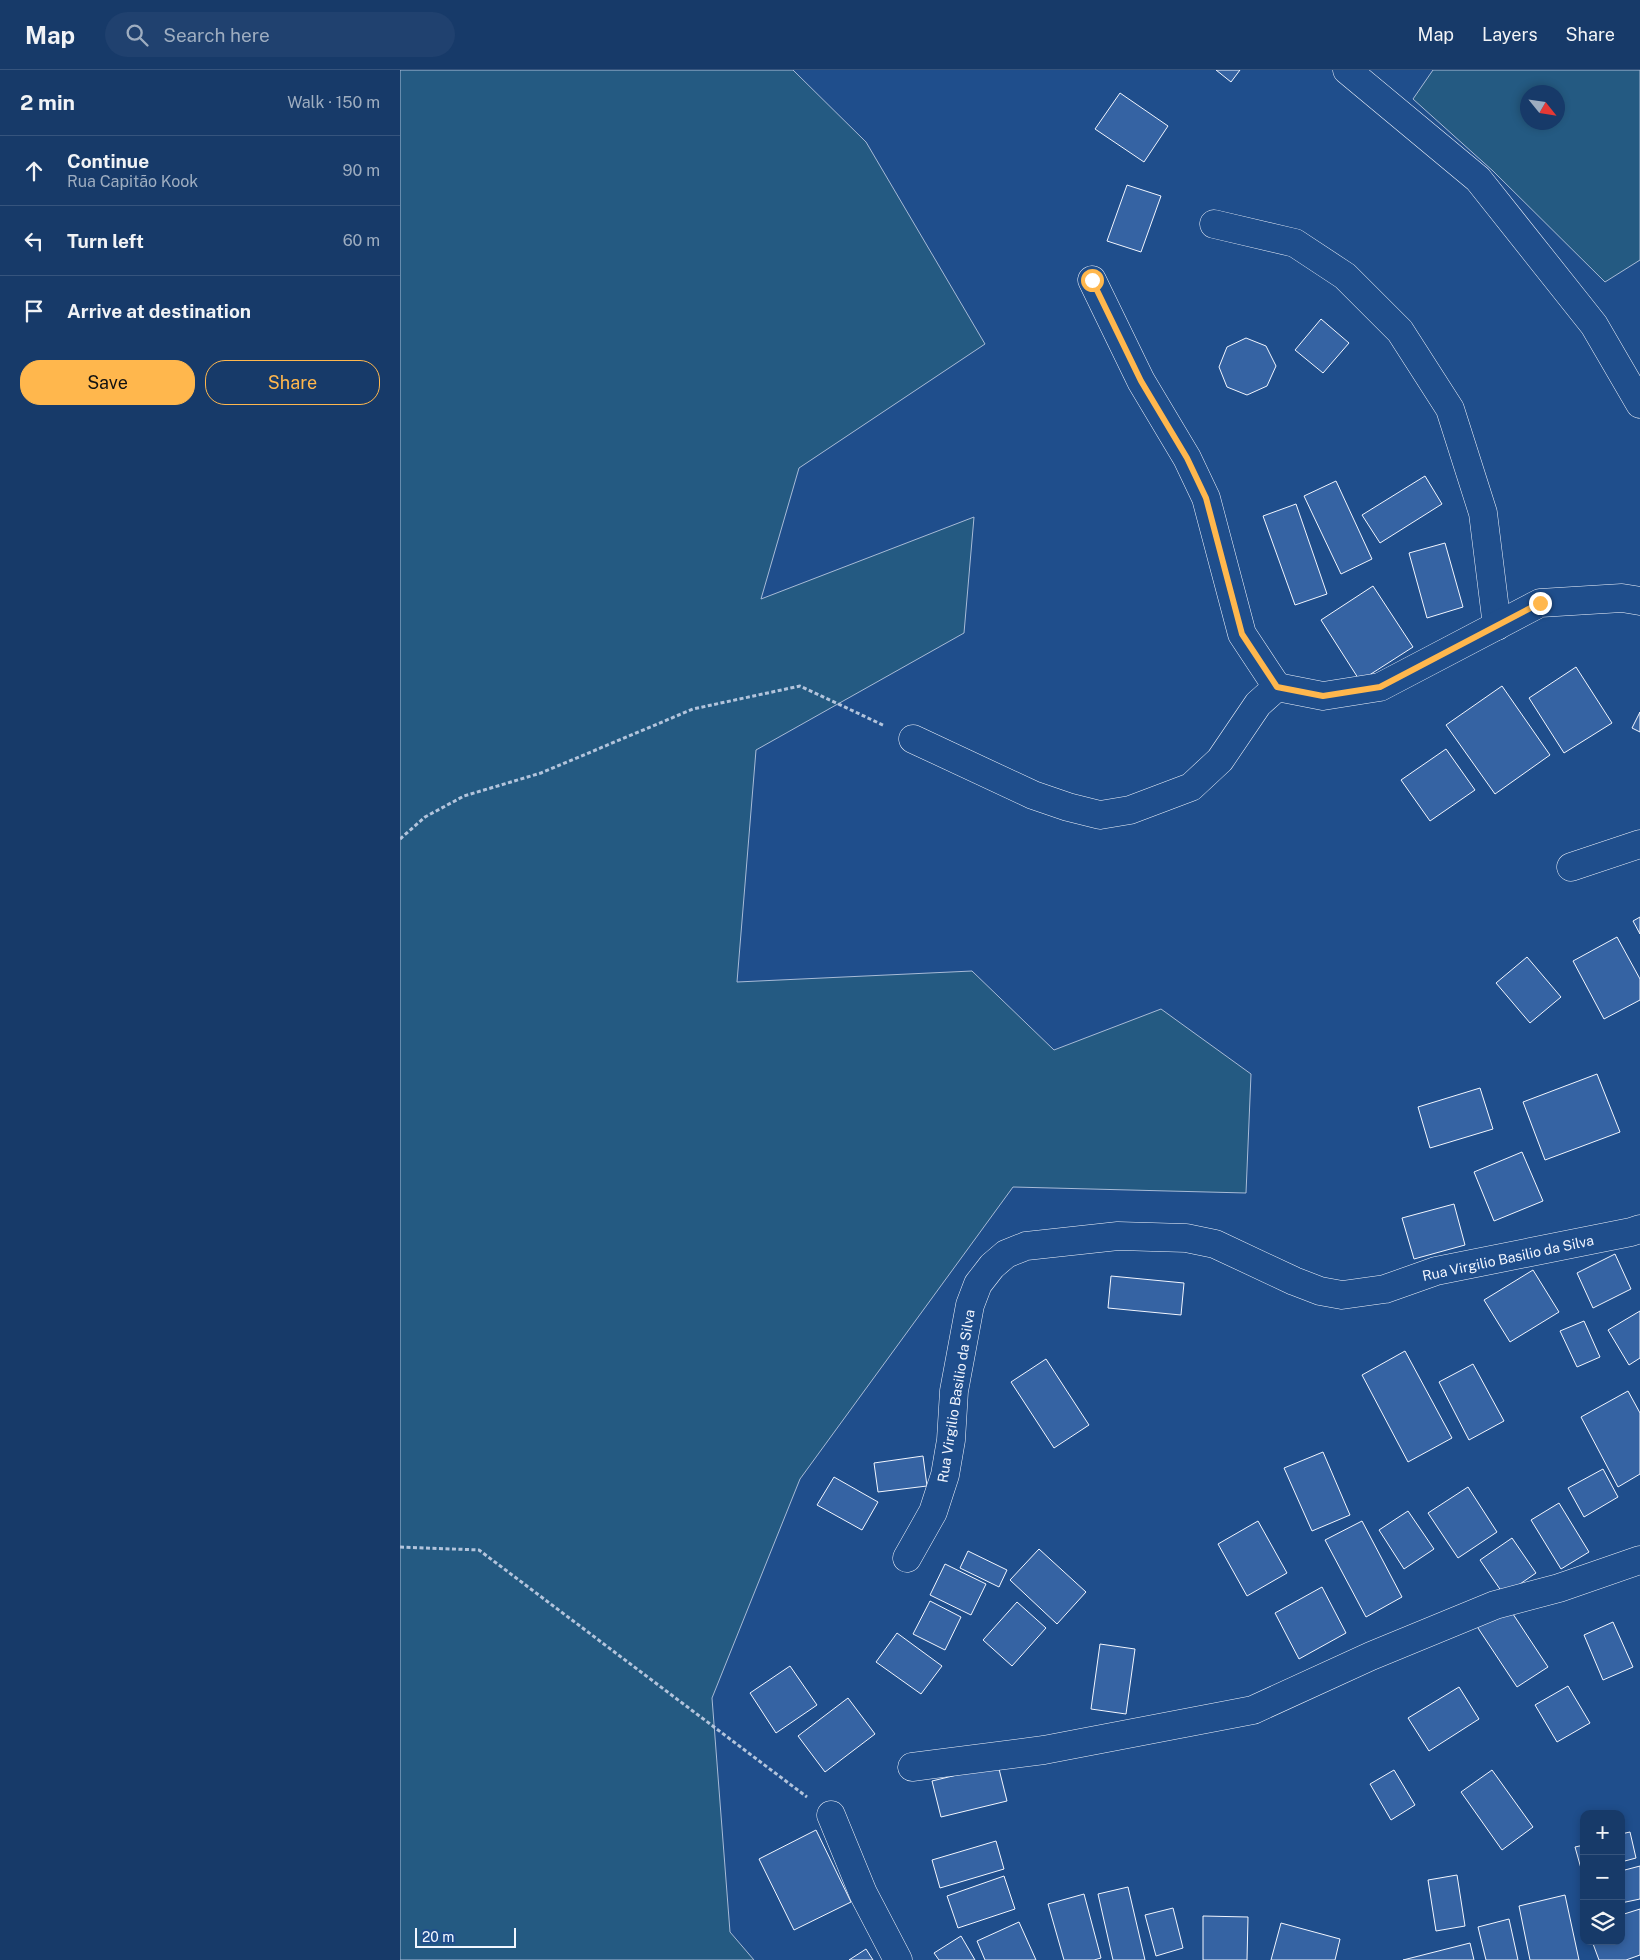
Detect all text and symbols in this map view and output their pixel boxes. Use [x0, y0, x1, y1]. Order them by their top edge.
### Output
search box [105, 12, 455, 57]
text: Map [25, 21, 75, 49]
icon: search [123, 21, 151, 49]
text: Search here [163, 24, 270, 46]
text: Map [1418, 24, 1454, 45]
text: Layers [1482, 24, 1538, 45]
text: Share [1566, 24, 1615, 45]
north arrow [1520, 85, 1565, 130]
text: 2 min [20, 90, 75, 115]
text: Walk · 150 m [287, 93, 380, 112]
text: Continue [67, 150, 149, 172]
icon: ahead [20, 157, 48, 185]
text: 90 m [343, 161, 380, 180]
text: Rua Capitão Kook [67, 172, 198, 191]
icon: left [20, 227, 48, 255]
text: Turn left [67, 230, 144, 252]
text: 60 m [343, 231, 380, 250]
route start [1081, 269, 1104, 292]
icon: arrive [20, 297, 48, 325]
text: Arrive at destination [67, 300, 251, 322]
button: Save [20, 360, 195, 405]
button: Share [205, 360, 380, 405]
route end [1529, 592, 1552, 615]
street label: Rua Virgilio Basilio da Silva [1421, 1232, 1595, 1284]
street label: Rua Virgilio Basilio da Silva [934, 1308, 978, 1484]
map controls [1580, 1810, 1625, 1945]
button: + [1580, 1810, 1625, 1855]
button: − [1580, 1855, 1625, 1900]
button: layers [1580, 1900, 1625, 1945]
scale bar [415, 1925, 516, 1948]
text: 20 m [422, 1929, 454, 1945]

